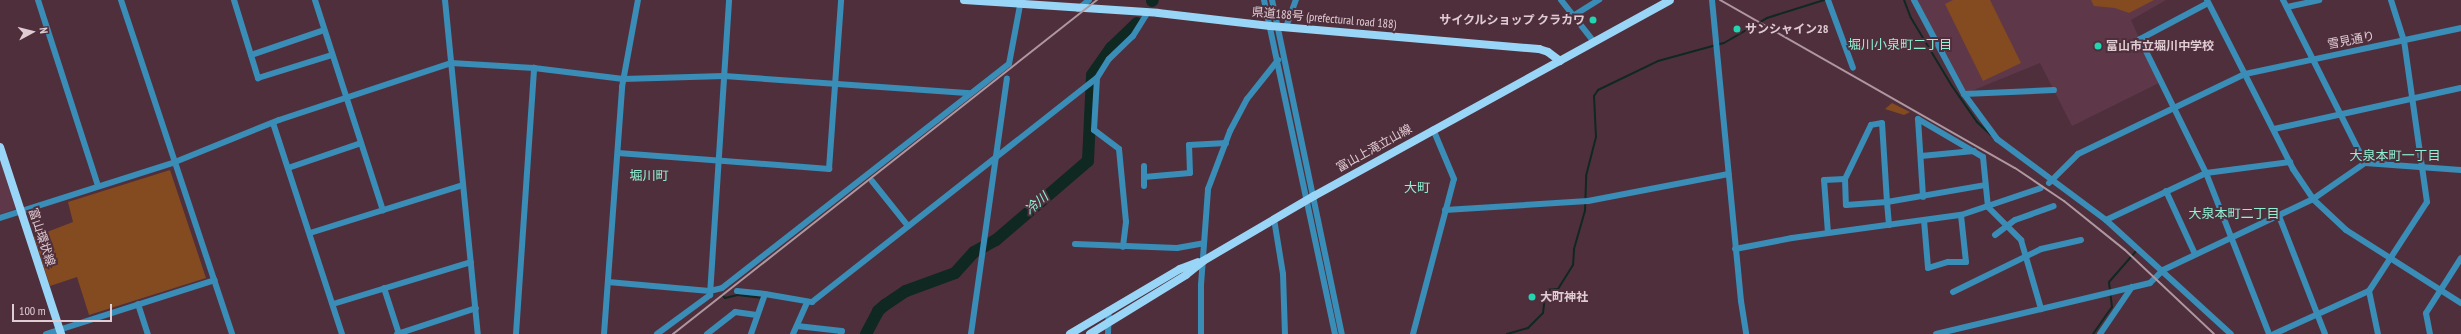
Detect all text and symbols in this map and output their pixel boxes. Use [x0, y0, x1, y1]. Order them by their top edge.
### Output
street label: 県道188号 (prefectural road 188) [1251, 5, 1397, 31]
north arrow [12, 12, 52, 52]
place label: サイクルショップ クラカワ [1439, 13, 1585, 27]
marker: サイクルショップ クラカワ [1588, 15, 1598, 25]
place label: サンシャイン28 [1745, 22, 1828, 36]
marker: サンシャイン28 [1732, 24, 1742, 34]
text: N [37, 27, 51, 34]
street label: 雪見通り [2326, 28, 2376, 52]
district label: 堀川小泉町二丁目 [1848, 37, 1952, 53]
place label: 富山市立堀川中学校 [2106, 39, 2214, 53]
marker: 富山市立堀川中学校 [2093, 41, 2103, 51]
street label: 富山上滝立山線 [1334, 121, 1414, 175]
district label: 大泉本町一丁目 [2350, 148, 2440, 164]
district label: 堀川町 [630, 168, 668, 184]
district label: 大町 [1404, 180, 1430, 196]
water label: 冷川 [1022, 190, 1052, 218]
street label: 富山環状線 [26, 206, 58, 268]
district label: 大泉本町二丁目 [2189, 206, 2279, 222]
place label: 大町神社 [1540, 290, 1588, 304]
marker: 大町神社 [1527, 292, 1537, 302]
scale bar [14, 296, 114, 322]
text: 100 m [19, 303, 46, 318]

